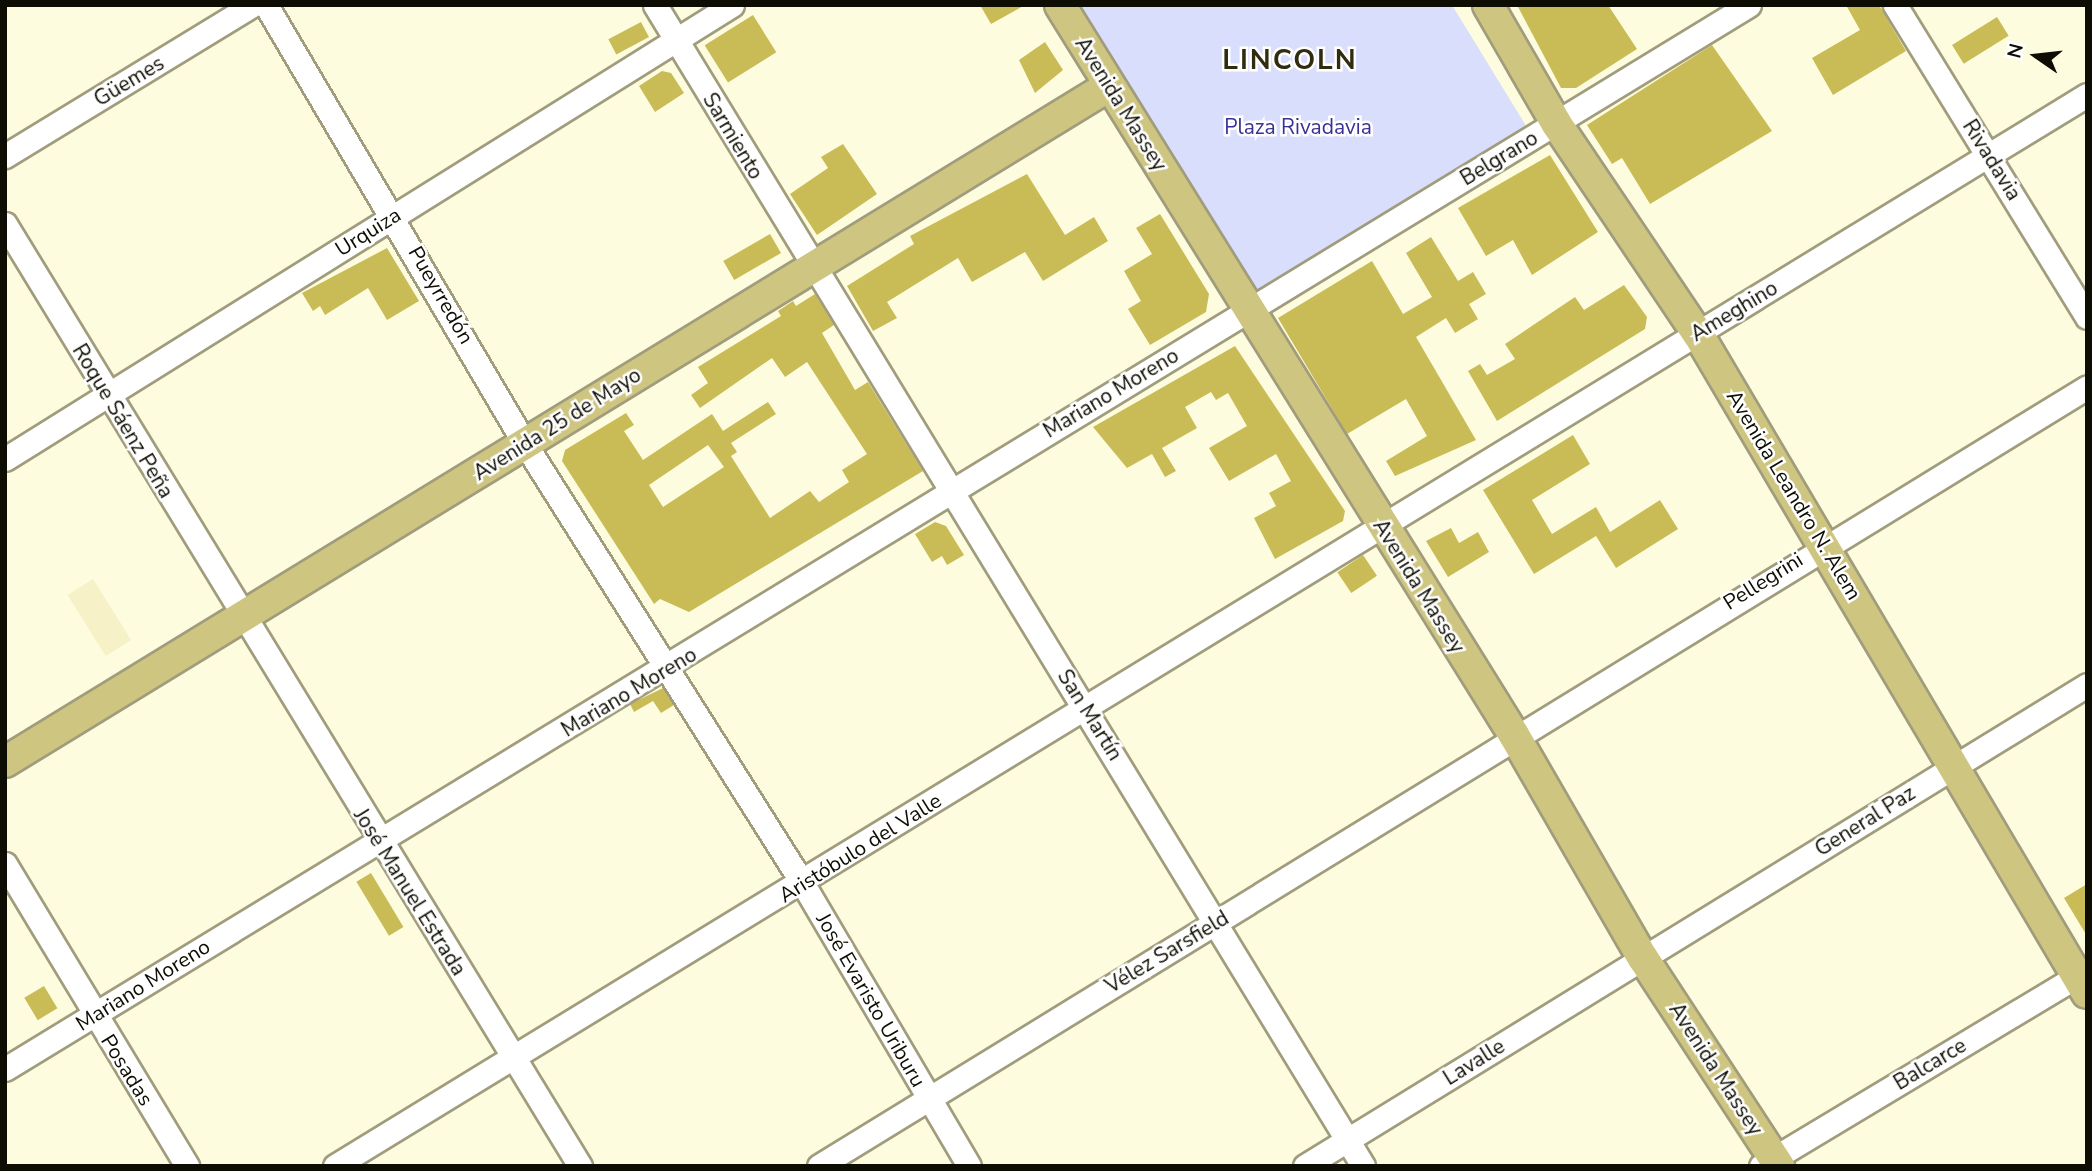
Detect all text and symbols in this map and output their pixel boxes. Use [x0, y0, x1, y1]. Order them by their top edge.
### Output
north arrow [2001, 21, 2071, 91]
street label: Avenida Massey [1070, 32, 1172, 176]
text: N [2001, 41, 2030, 61]
district label: LINCOLN [1223, 43, 1357, 77]
street label: Güemes [89, 50, 169, 112]
street label: Sarmiento [697, 88, 769, 184]
park label: Plaza Rivadavia [1224, 114, 1372, 140]
street label: Rivadavia [1957, 115, 2027, 205]
street label: Belgrano [1456, 125, 1542, 191]
street label: Urquiza [331, 202, 405, 262]
street label: Pueyrredón [403, 242, 479, 348]
street label: Ameghino [1686, 275, 1782, 347]
street label: Roque Sáenz Peña [67, 339, 179, 503]
street label: Mariano Moreno [1039, 343, 1183, 443]
street label: Avenida 25 de Mayo [469, 362, 645, 486]
street label: Avenida Leandro N. Alem [1721, 385, 1867, 605]
street label: Avenida Massey [1368, 514, 1470, 658]
street label: Pellegrini [1719, 547, 1807, 615]
street label: Mariano Moreno [557, 642, 701, 742]
street label: San Martín [1052, 665, 1128, 765]
street label: General Paz [1810, 780, 1920, 862]
street label: Aristóbulo del Valle [774, 788, 946, 908]
street label: José Manuel Estrada [348, 804, 472, 980]
street label: Vélez Sarsfield [1101, 905, 1233, 999]
street label: José Evaristo Uriburu [811, 909, 931, 1091]
street label: Mariano Moreno [71, 934, 215, 1036]
street label: Avenida Massey [1664, 998, 1768, 1140]
street label: Posadas [95, 1030, 159, 1110]
street label: Lavalle [1439, 1033, 1509, 1091]
street label: Balcarce [1889, 1033, 1971, 1095]

